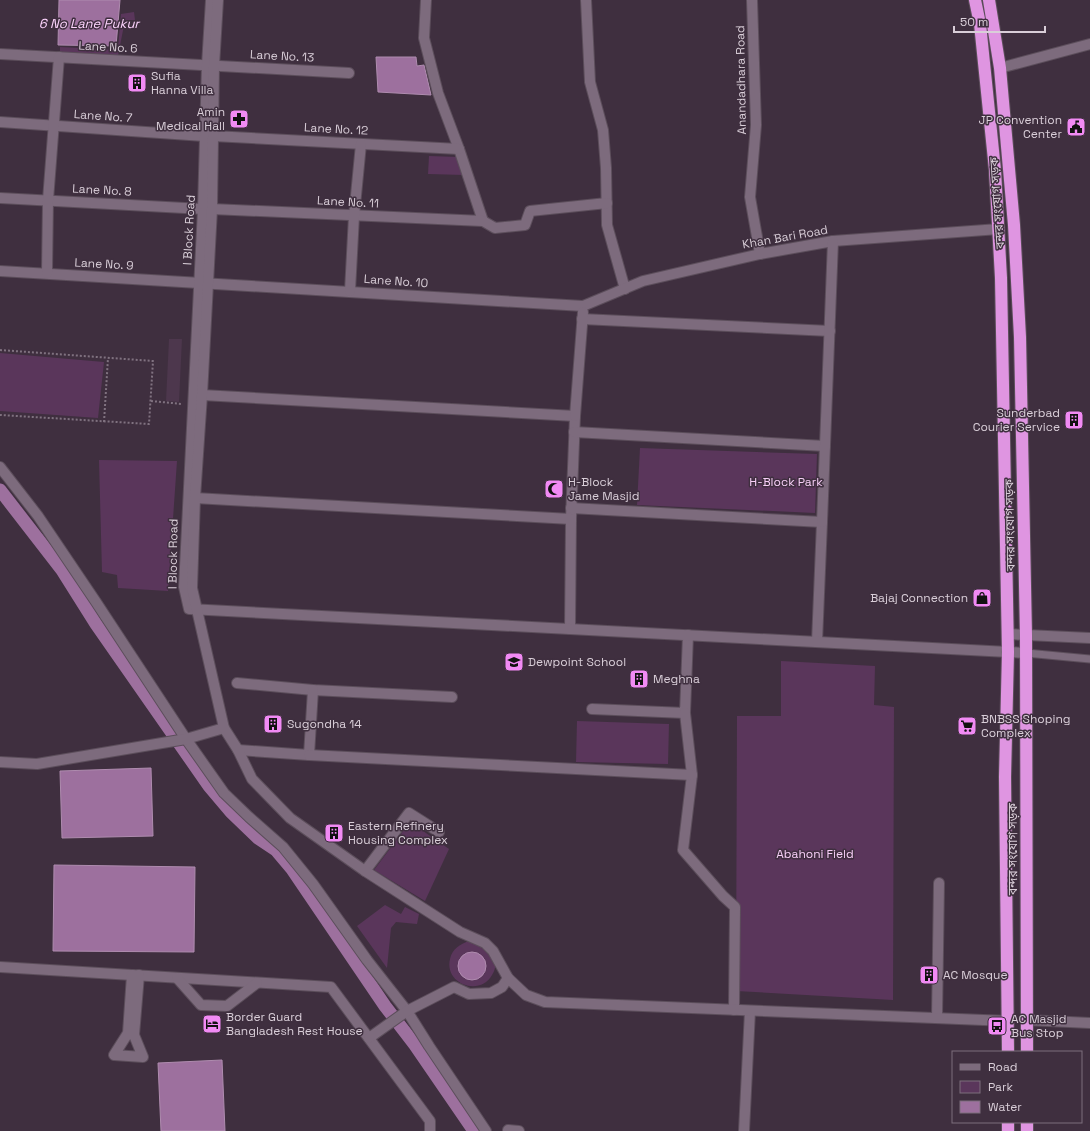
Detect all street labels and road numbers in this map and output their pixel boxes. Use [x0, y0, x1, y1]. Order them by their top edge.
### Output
street label: Anandadhara Road [732, 25, 750, 135]
street label: Lane No. 6 [78, 37, 138, 57]
street label: Lane No. 13 [249, 46, 315, 66]
street label: Lane No. 7 [73, 106, 133, 126]
street label: Lane No. 12 [303, 119, 369, 139]
street label: বন্দর সংযোগ সড়ক [986, 156, 1008, 250]
street label: Lane No. 8 [72, 180, 132, 200]
street label: Lane No. 11 [317, 192, 379, 212]
street label: I Block Road [179, 194, 199, 266]
street label: Khan Bari Road [741, 222, 829, 252]
street label: Lane No. 9 [74, 254, 134, 274]
street label: Lane No. 10 [363, 271, 429, 291]
street label: বন্দর সংযোগ সড়ক [1001, 479, 1019, 572]
street label: I Block Road [164, 519, 182, 589]
street label: বন্দর সংযোগ সড়ক [1005, 803, 1021, 896]

